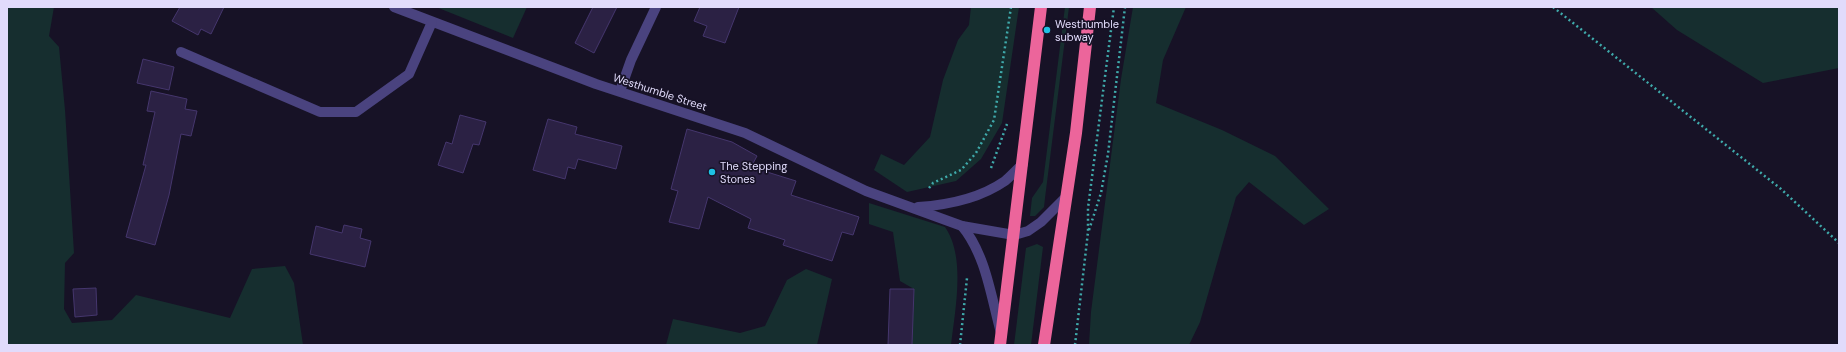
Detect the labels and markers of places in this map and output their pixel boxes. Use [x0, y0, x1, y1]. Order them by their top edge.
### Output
place label: Westhumble subway [1055, 17, 1119, 44]
marker: Westhumble subway [1042, 25, 1052, 35]
place label: The Stepping Stones [720, 159, 787, 186]
marker: The Stepping Stones [707, 167, 717, 177]

